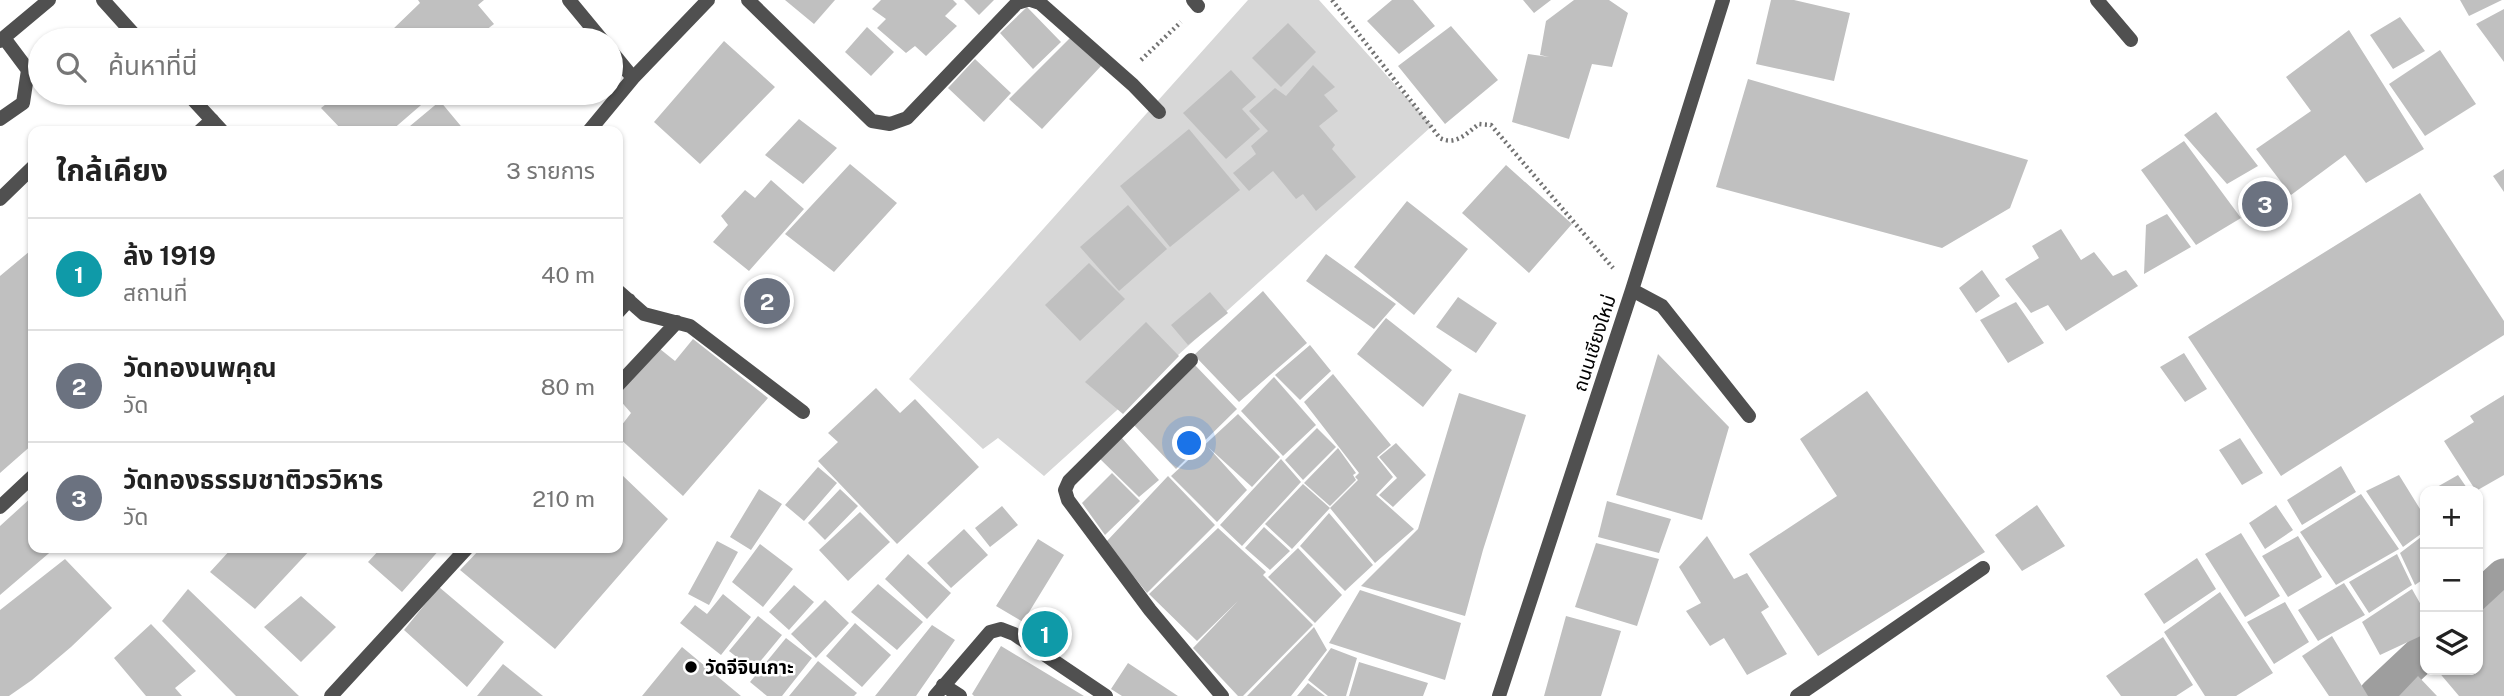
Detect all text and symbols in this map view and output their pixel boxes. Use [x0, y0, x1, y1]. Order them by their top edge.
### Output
search box [28, 28, 623, 105]
icon: search [52, 48, 90, 86]
text: ค้นหาที่นี่ [108, 50, 198, 81]
text: ใกล้เคียง [56, 152, 168, 188]
text: 3 รายการ [506, 157, 595, 184]
pin: 3 [2242, 178, 2288, 230]
text: ล้ง 1919 [123, 240, 216, 271]
text: 1 [74, 261, 84, 288]
text: 40 m [541, 261, 595, 288]
pin: 2 [744, 275, 790, 327]
text: สถานที่ [123, 279, 187, 306]
street label: ถนนเชียงใหม่ [1568, 292, 1620, 394]
text: วัดทองนพคุณ [123, 352, 277, 383]
text: 2 [72, 373, 86, 400]
text: 80 m [541, 373, 595, 400]
text: วัด [123, 391, 148, 418]
your location [1172, 426, 1206, 460]
text: วัดทองธรรมชาติวรวิหาร [123, 464, 383, 495]
text: 3 [71, 485, 87, 512]
text: 210 m [532, 485, 595, 512]
map controls [2420, 486, 2483, 675]
button: + [2420, 486, 2483, 549]
text: วัด [123, 503, 148, 530]
button: − [2420, 549, 2483, 612]
pin: 1 [1022, 608, 1068, 660]
button: layers [2420, 612, 2483, 675]
place label: วัดจีจินเกาะ [705, 656, 794, 678]
marker: วัดจีจินเกาะ [683, 659, 699, 675]

